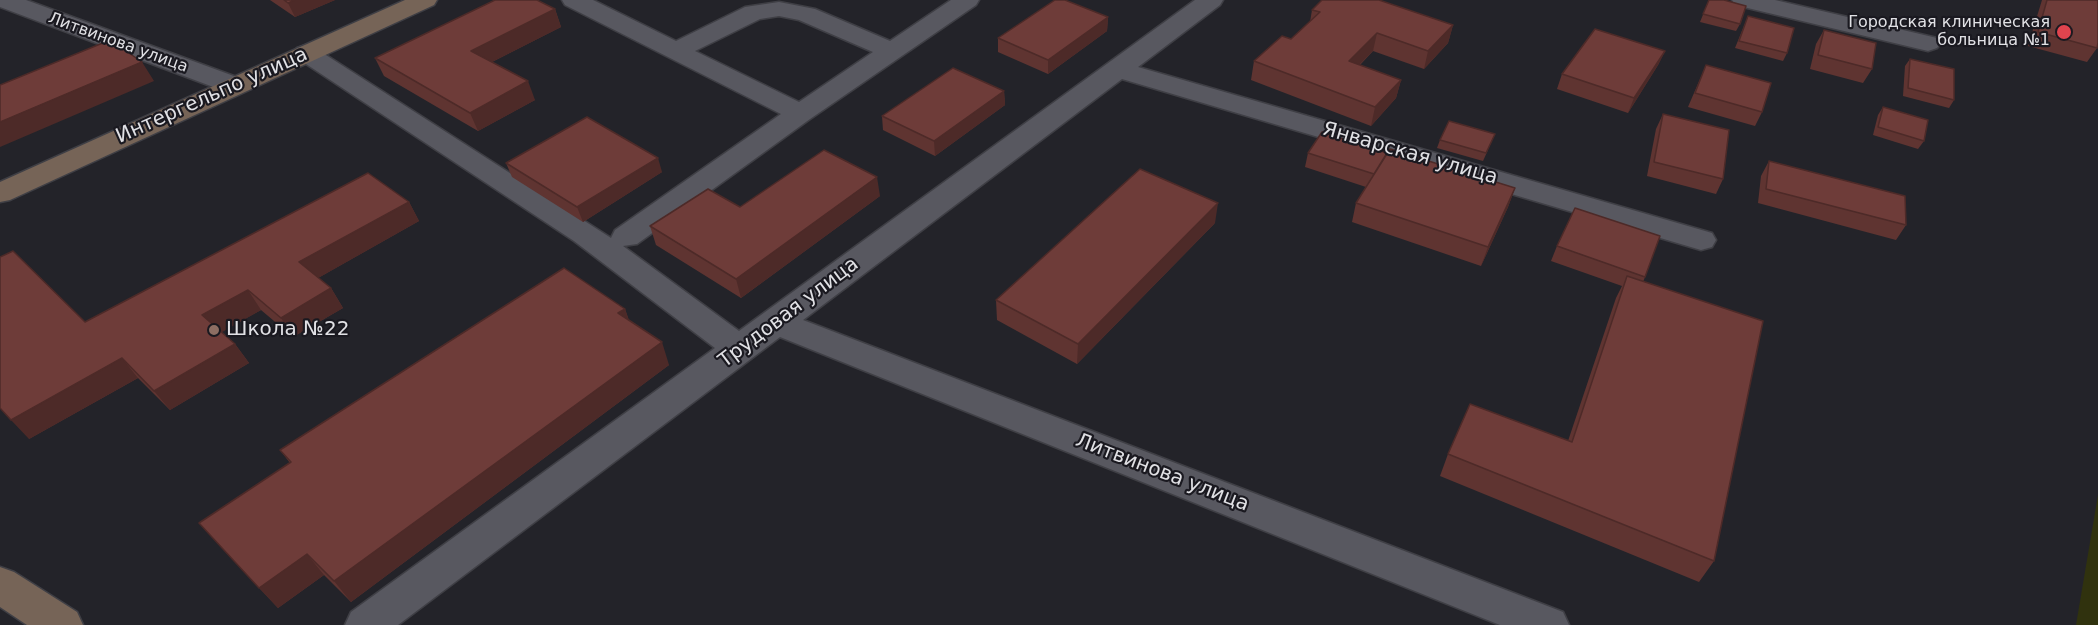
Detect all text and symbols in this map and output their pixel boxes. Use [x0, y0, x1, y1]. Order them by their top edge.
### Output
street label: Литвинова улица [46, 9, 190, 77]
place label: Городская клиническая больница №1 [1848, 13, 2050, 51]
marker: Городская клиническая больница №1 [2055, 23, 2073, 41]
street label: Интергельпо улица [112, 43, 312, 149]
street label: Январская улица [1320, 118, 1500, 190]
street label: Трудовая улица [714, 253, 864, 373]
place label: Школа №22 [226, 318, 349, 342]
marker: Школа №22 [207, 323, 221, 337]
street label: Литвинова улица [1072, 429, 1252, 517]

